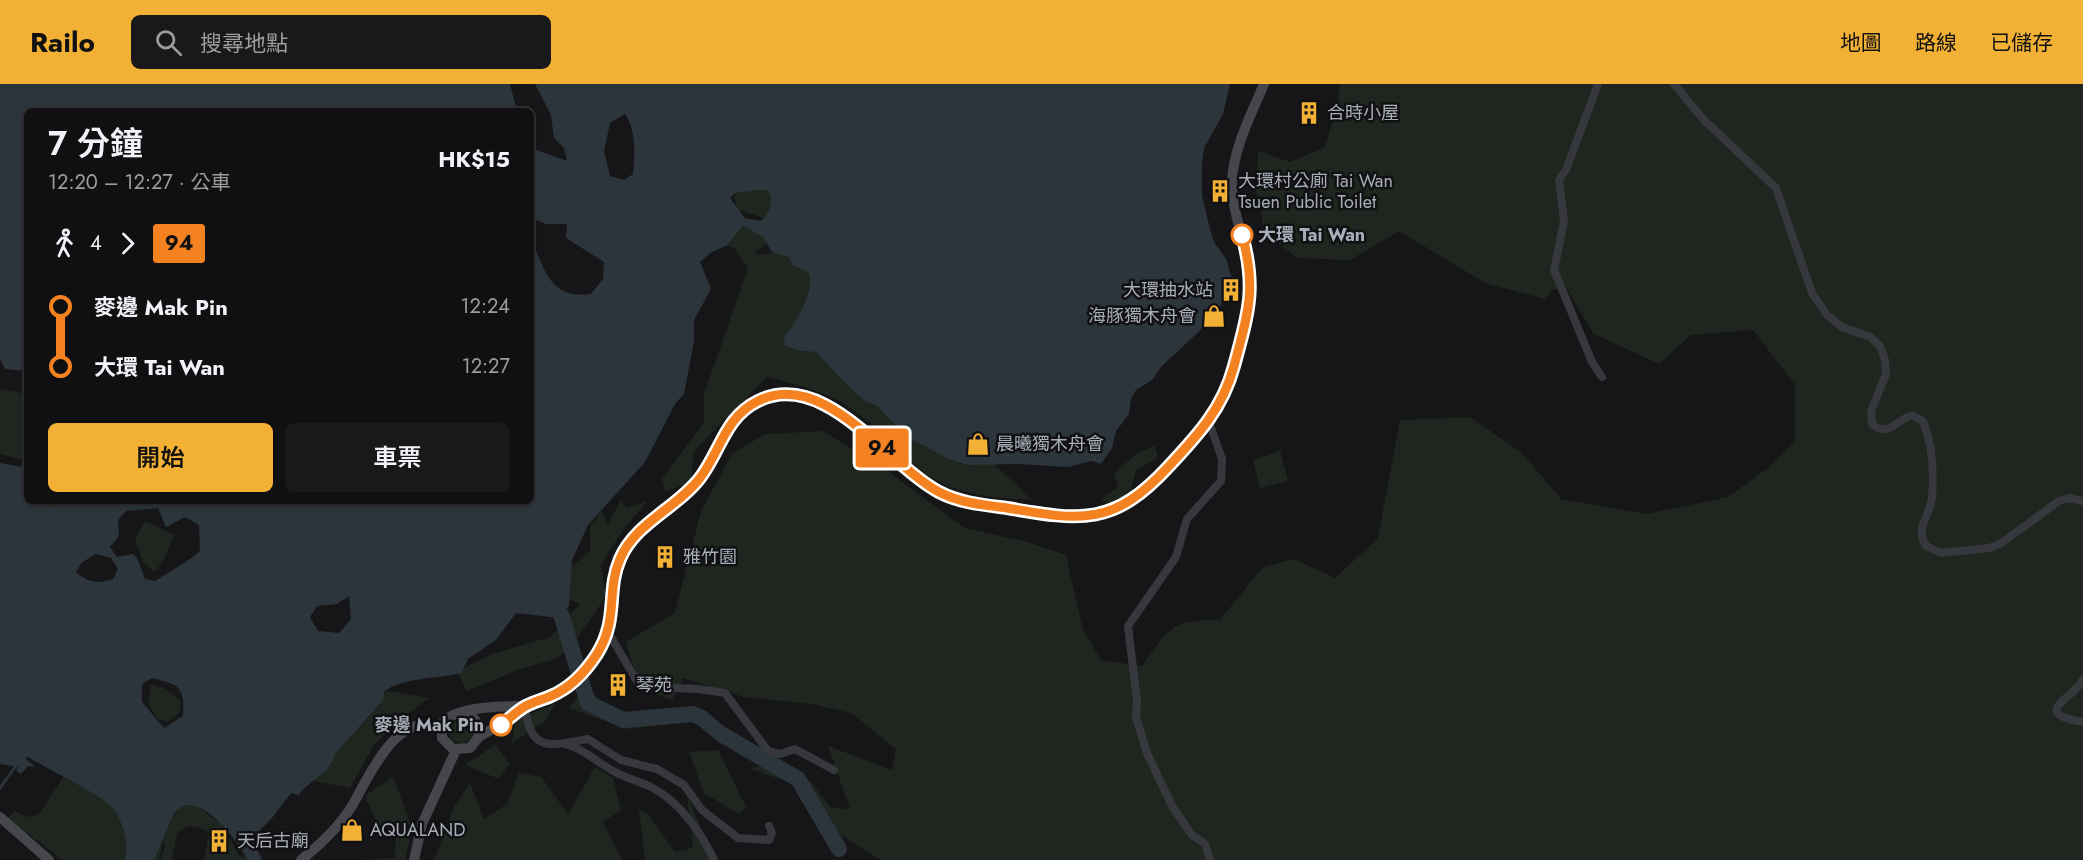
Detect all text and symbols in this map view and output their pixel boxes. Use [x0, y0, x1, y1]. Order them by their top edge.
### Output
search box [131, 15, 551, 69]
text: Railo [30, 22, 95, 63]
icon: search [152, 26, 185, 59]
text: 搜尋地點 [200, 27, 288, 59]
text: 地圖 [1840, 28, 1882, 58]
text: 路線 [1915, 28, 1957, 58]
text: 已儲存 [1990, 28, 2053, 58]
building icon: 合時小屋 [1296, 100, 1322, 126]
place label: 合時小屋 [1327, 100, 1399, 126]
text: 7 分鐘 [48, 120, 143, 167]
text: HK$15 [438, 143, 510, 175]
text: 12:20 – 12:27 · 公車 [48, 168, 231, 197]
place label: 大環村公廁 Tai Wan Tsuen Public Toilet [1238, 168, 1393, 215]
building icon: 大環村公廁 Tai Wan Tsuen Public Toilet [1207, 178, 1233, 204]
place label: 大環 Tai Wan [1258, 222, 1365, 248]
marker: 大環 Tai Wan [1231, 224, 1253, 246]
icon: walk [48, 227, 81, 260]
icon: forward [111, 227, 144, 260]
text: 94 [165, 228, 193, 258]
text: 4 [90, 229, 102, 258]
place label: 大環抽水站 [1123, 277, 1213, 303]
building icon: 大環抽水站 [1218, 277, 1244, 303]
text: 麥邊 Mak Pin [94, 291, 228, 323]
text: 12:24 [461, 292, 510, 321]
place label: 海豚獨木舟會 [1088, 303, 1196, 329]
shop icon: 海豚獨木舟會 [1201, 303, 1227, 329]
text: 大環 Tai Wan [94, 351, 225, 383]
text: 12:27 [462, 352, 510, 381]
button: 開始 [48, 423, 273, 492]
button: 車票 [285, 423, 510, 492]
line badge: 94 [855, 428, 909, 468]
shop icon: 晨曦獨木舟會 [965, 431, 991, 457]
place label: 晨曦獨木舟會 [996, 431, 1104, 457]
text: 94 [868, 433, 896, 463]
building icon: 雅竹園 [652, 544, 678, 570]
place label: 雅竹園 [683, 544, 737, 570]
building icon: 琴苑 [605, 672, 631, 698]
place label: 琴苑 [636, 672, 672, 698]
place label: 麥邊 Mak Pin [375, 712, 484, 738]
marker: 麥邊 Mak Pin [490, 714, 512, 736]
shop icon: AQUALAND [339, 817, 365, 843]
place label: AQUALAND [370, 817, 465, 843]
building icon: 天后古廟 [206, 828, 232, 854]
place label: 天后古廟 [237, 828, 309, 854]

